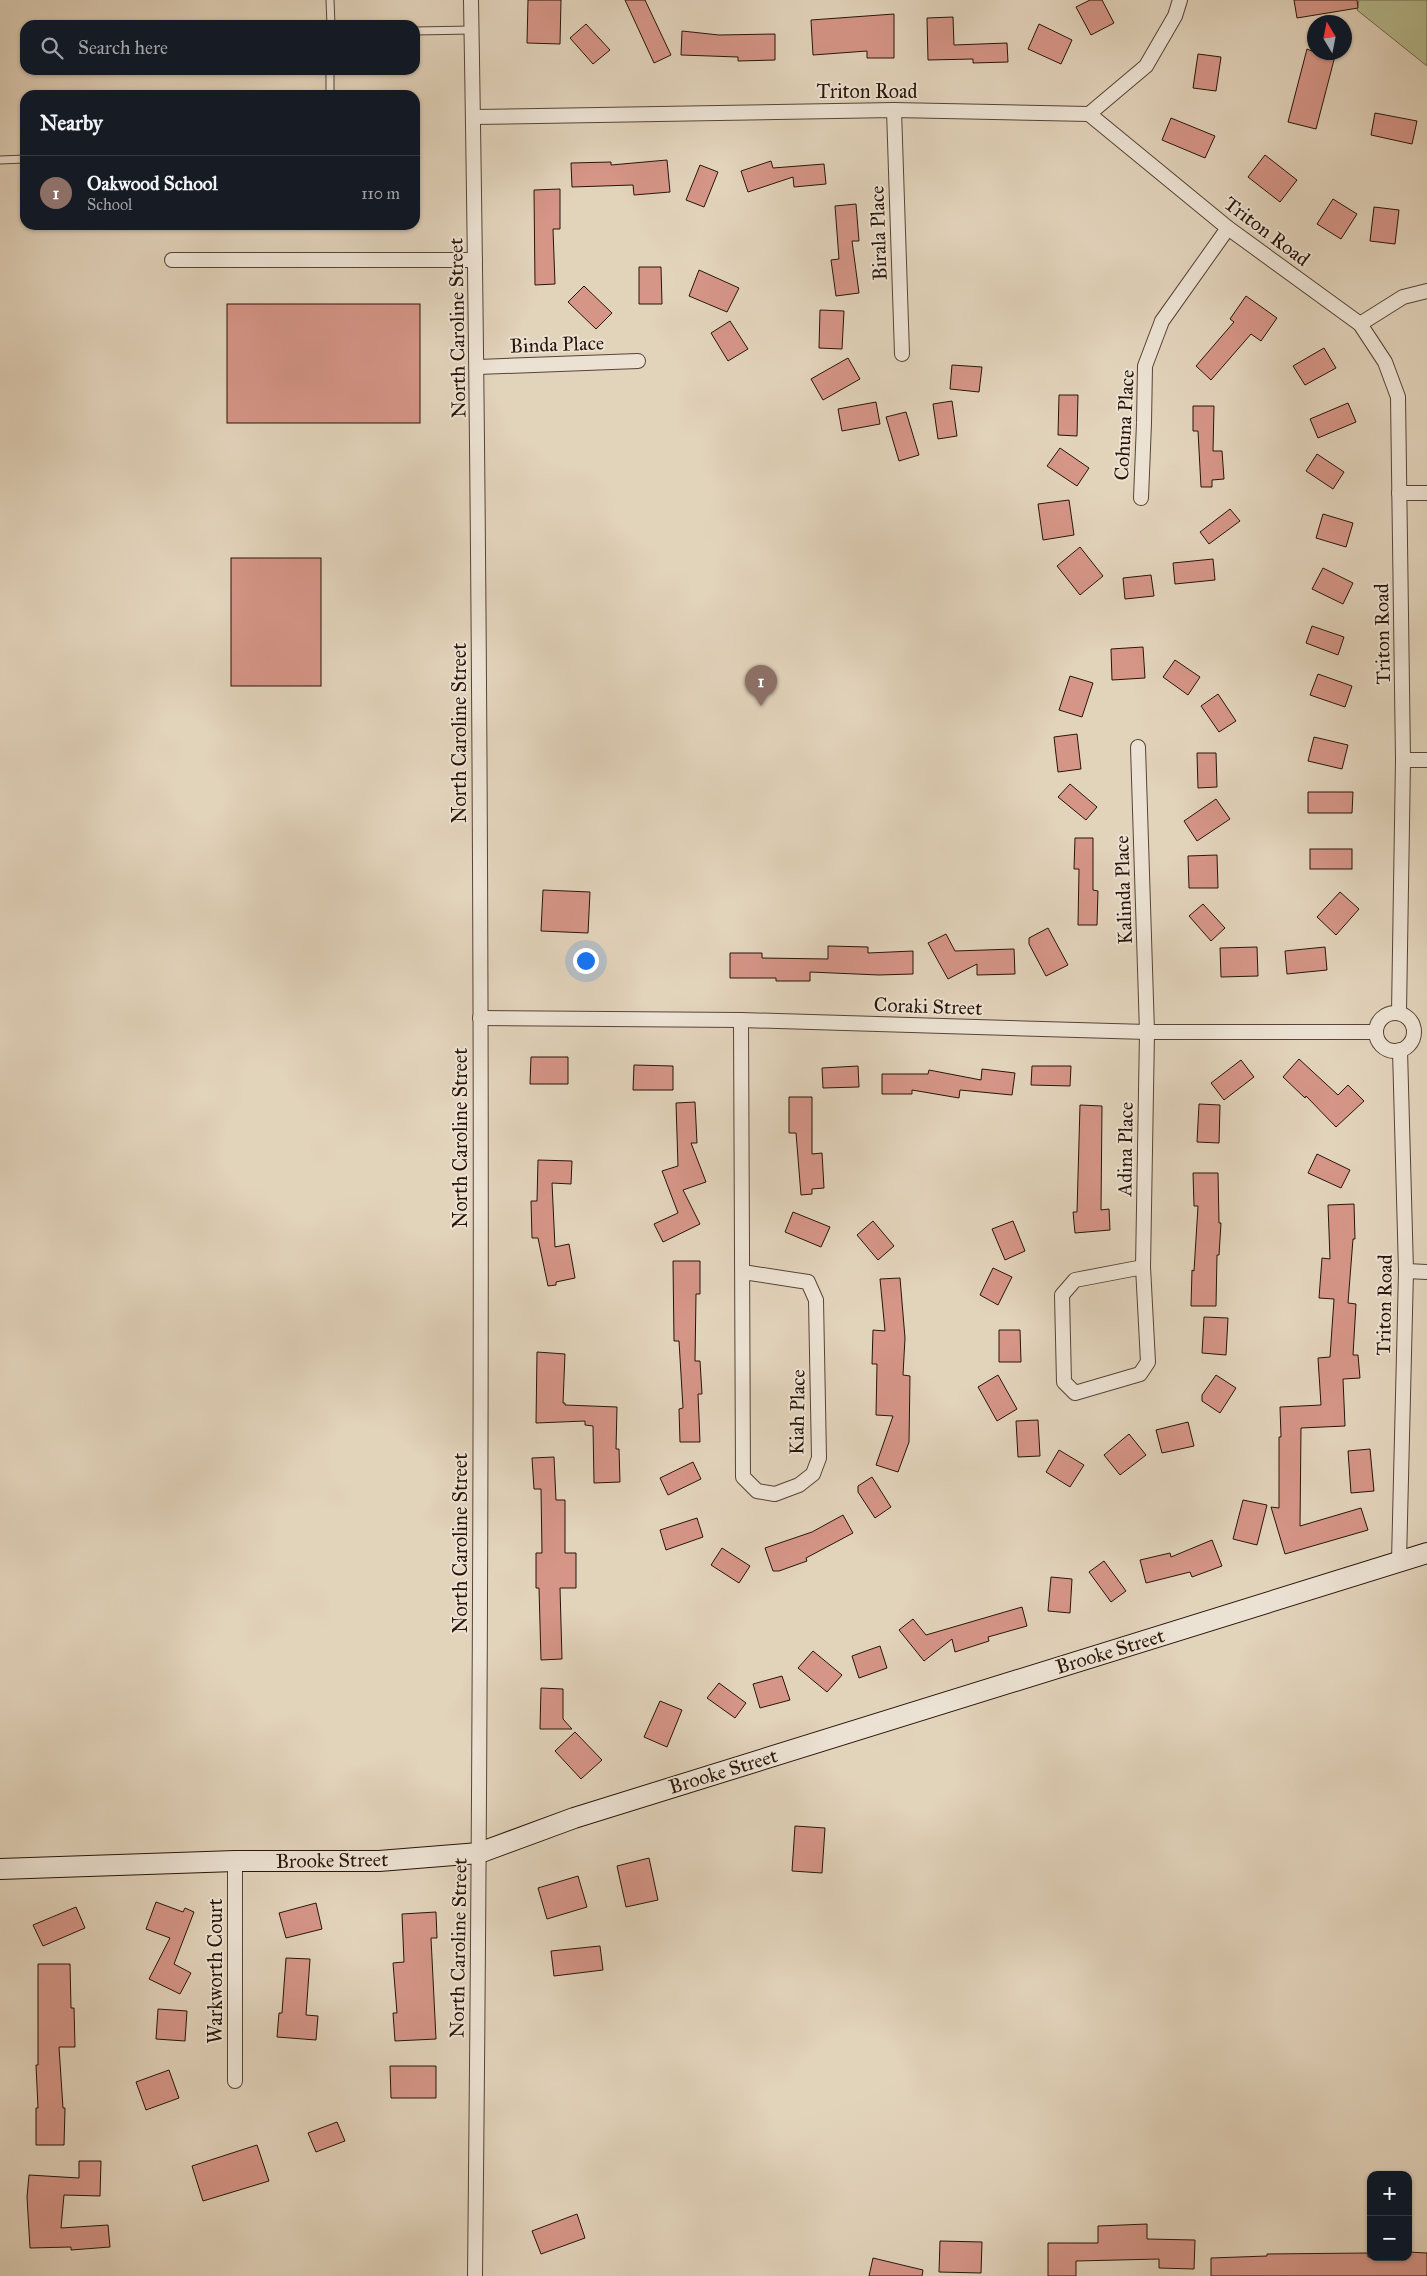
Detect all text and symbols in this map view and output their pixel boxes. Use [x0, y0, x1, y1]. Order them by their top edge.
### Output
north arrow [1307, 15, 1352, 60]
search box [20, 20, 420, 75]
icon: search [38, 34, 66, 62]
text: Search here [78, 36, 168, 59]
street label: Triton Road [816, 79, 918, 103]
text: Nearby [40, 110, 103, 136]
text: Oakwood School [87, 172, 218, 195]
text: 1 [53, 184, 59, 203]
text: 110 m [361, 184, 400, 203]
street label: Birala Place [864, 185, 892, 281]
street label: Triton Road [1219, 191, 1315, 271]
text: School [87, 195, 132, 214]
street label: North Caroline Street [443, 238, 471, 418]
street label: Binda Place [509, 330, 605, 358]
street label: Cohuna Place [1109, 369, 1139, 481]
street label: Triton Road [1369, 583, 1395, 685]
street label: North Caroline Street [447, 643, 471, 823]
pin: 1 [745, 665, 777, 706]
street label: Kalinda Place [1109, 835, 1137, 945]
your location [573, 948, 599, 974]
street label: Coraki Street [873, 992, 983, 1020]
street label: North Caroline Street [448, 1048, 472, 1228]
street label: Adina Place [1112, 1102, 1138, 1197]
street label: Triton Road [1371, 1254, 1397, 1356]
street label: Kiah Place [784, 1369, 810, 1455]
street label: North Caroline Street [448, 1453, 472, 1633]
street label: Brooke Street [1053, 1623, 1167, 1679]
street label: Brooke Street [666, 1743, 780, 1799]
street label: Brooke Street [276, 1847, 388, 1873]
street label: North Caroline Street [444, 1858, 472, 2038]
street label: Warkworth Court [203, 1898, 227, 2044]
map controls [1367, 2171, 1412, 2261]
button: + [1367, 2171, 1412, 2216]
button: − [1367, 2216, 1412, 2261]

